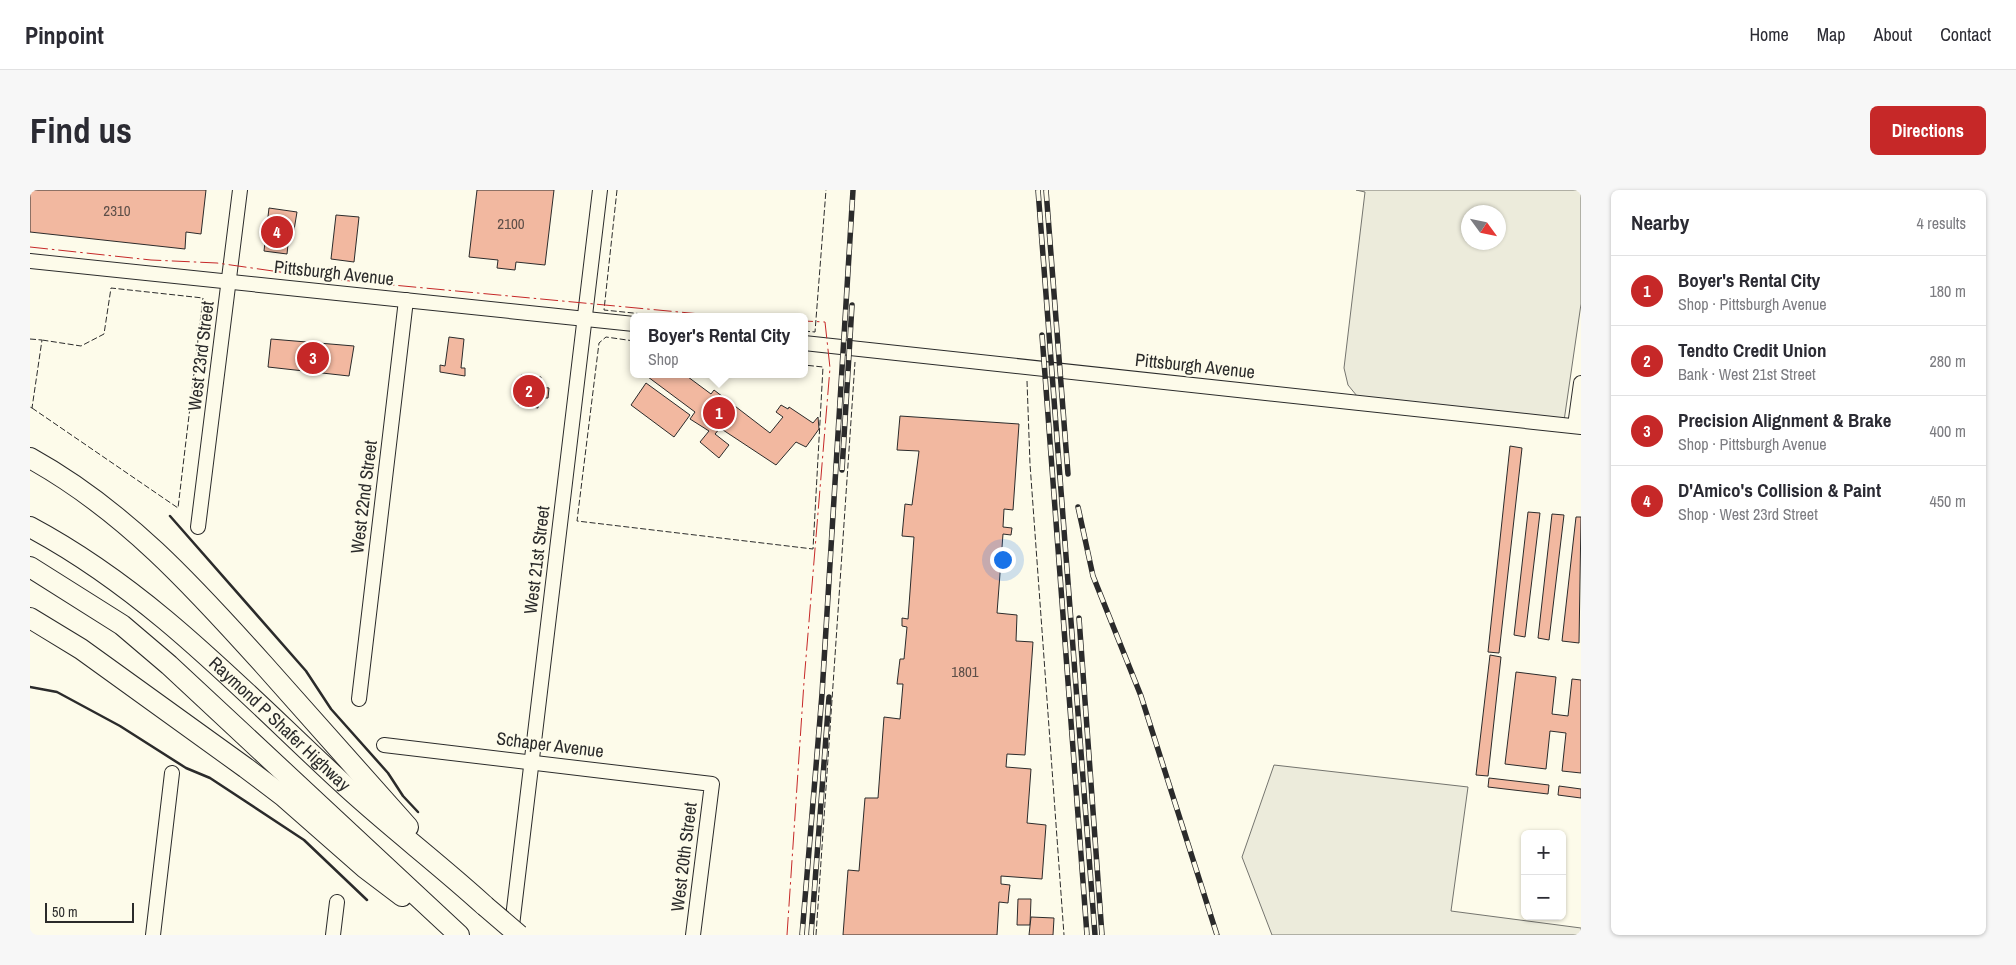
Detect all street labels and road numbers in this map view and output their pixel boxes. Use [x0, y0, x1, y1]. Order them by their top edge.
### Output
street label: Pittsburgh Avenue [273, 254, 395, 291]
street label: West 23rd Street [181, 300, 220, 412]
street label: Pittsburgh Avenue [1134, 347, 1256, 384]
street label: West 22nd Street [344, 439, 383, 555]
street label: West 21st Street [517, 504, 556, 615]
street label: Raymond P Shafer Highway [204, 651, 357, 797]
street label: Schaper Avenue [495, 726, 605, 763]
street label: West 20th Street [664, 801, 703, 913]

